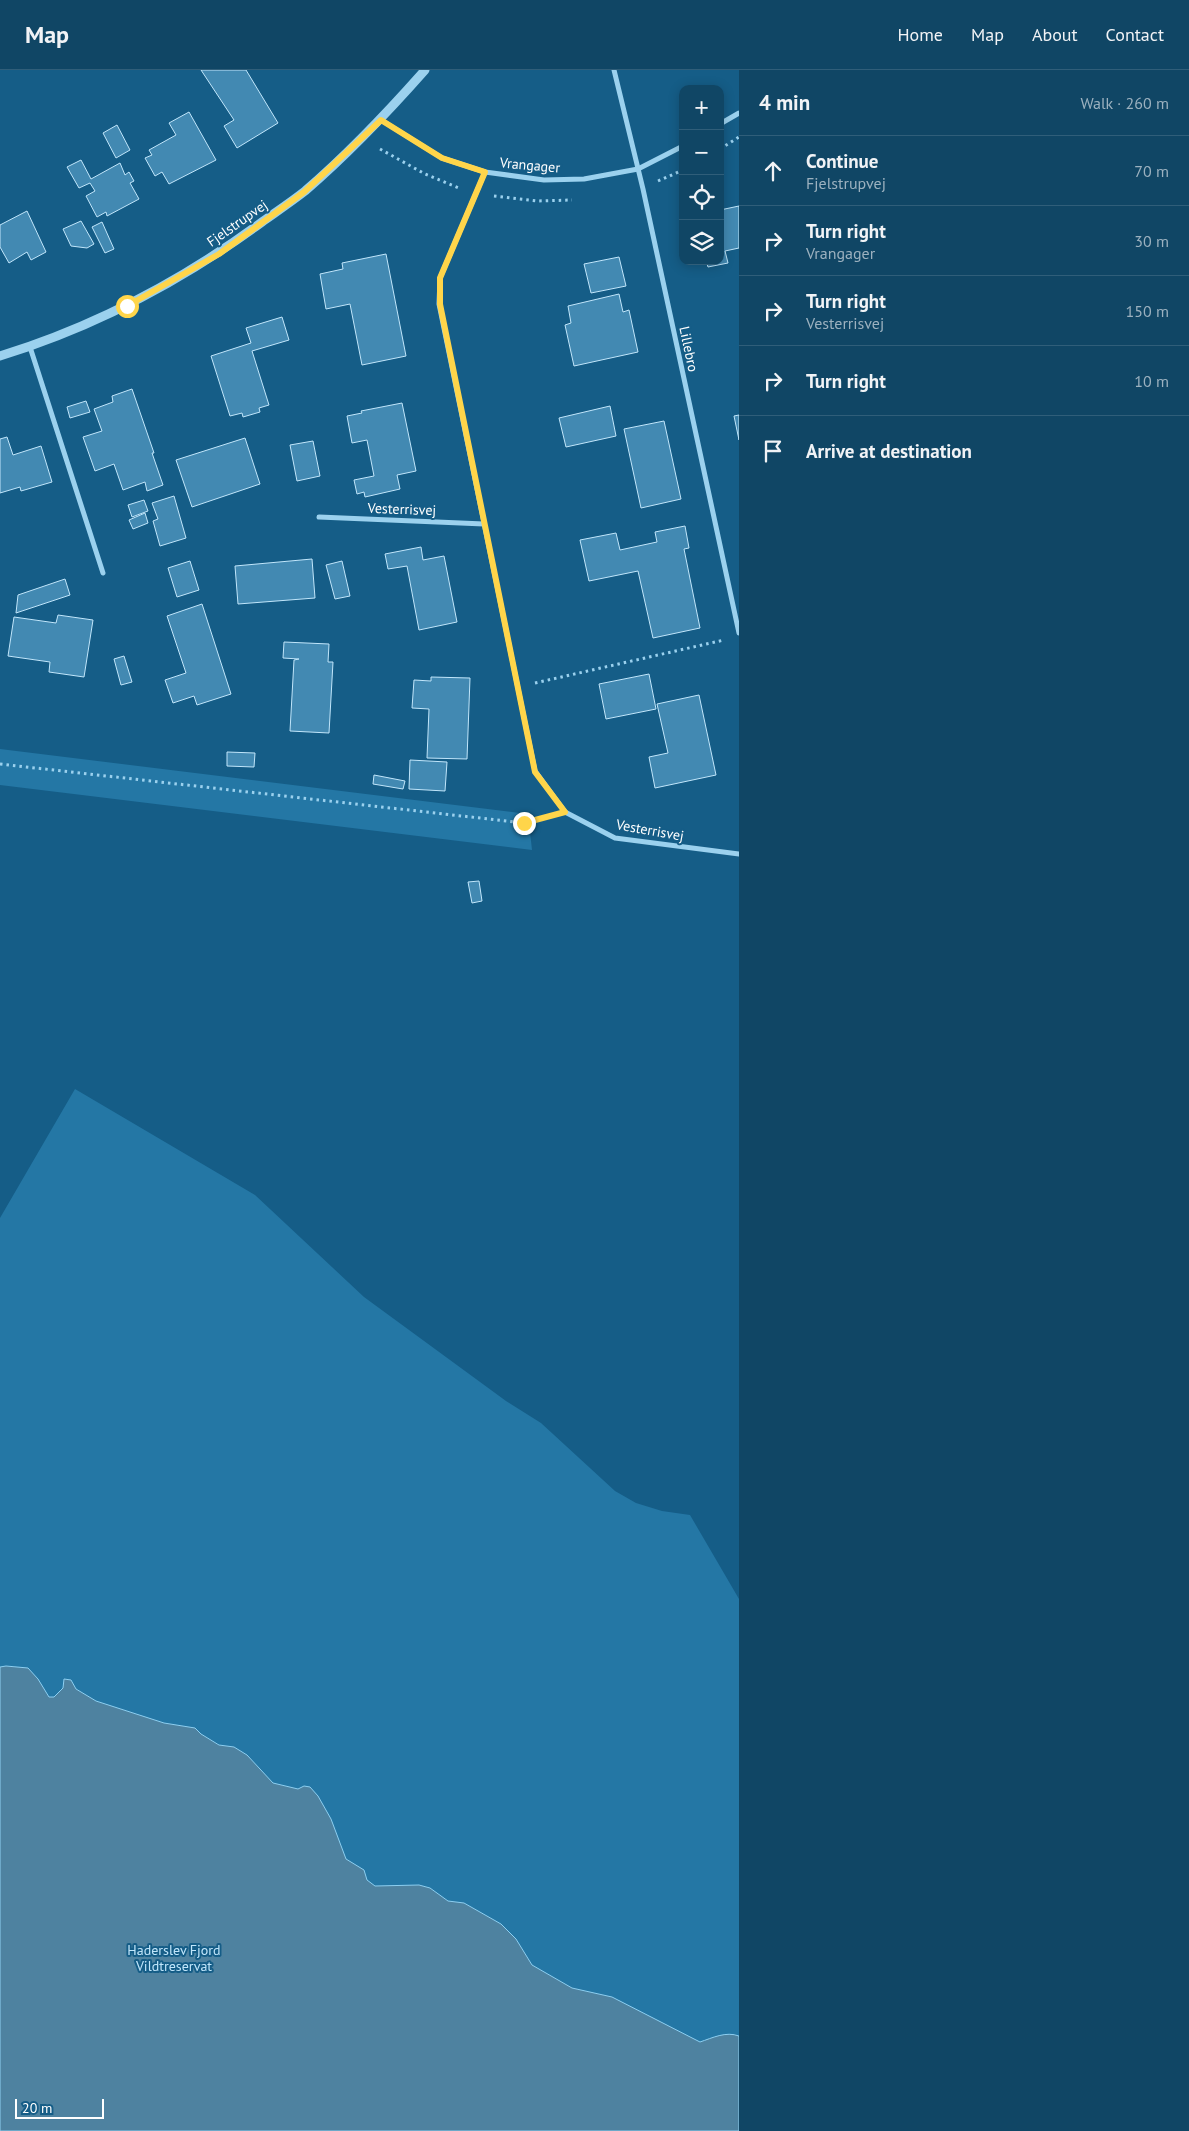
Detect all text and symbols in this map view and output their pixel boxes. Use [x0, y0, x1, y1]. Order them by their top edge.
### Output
text: Map [25, 19, 69, 50]
text: Home [897, 23, 943, 46]
text: Map [971, 23, 1004, 46]
text: About [1032, 23, 1078, 46]
text: Contact [1106, 23, 1164, 46]
map controls [679, 85, 724, 265]
button: + [679, 85, 724, 130]
text: 4 min [759, 89, 810, 116]
text: Walk · 260 m [1080, 93, 1169, 113]
button: − [679, 130, 724, 175]
text: Continue [806, 149, 878, 173]
street label: Vrangager [498, 153, 561, 177]
icon: ahead [759, 157, 787, 185]
text: 70 m [1134, 161, 1169, 181]
text: Fjelstrupvej [806, 173, 886, 193]
button: locate [679, 175, 724, 220]
street label: Fjelstrupvej [203, 196, 271, 250]
text: Turn right [806, 219, 886, 243]
button: layers [679, 220, 724, 265]
icon: right [759, 227, 787, 255]
text: 30 m [1134, 231, 1169, 251]
text: Vrangager [806, 243, 875, 263]
text: Turn right [806, 289, 886, 313]
route start [116, 295, 139, 318]
icon: right [759, 297, 787, 325]
text: 150 m [1126, 301, 1169, 321]
text: Vesterrisvej [806, 313, 884, 333]
street label: Lillebro [675, 325, 703, 373]
icon: right [759, 367, 787, 395]
text: Turn right [806, 369, 886, 393]
text: 10 m [1134, 371, 1169, 391]
icon: arrive [759, 437, 787, 465]
text: Arrive at destination [806, 439, 972, 463]
street label: Vesterrisvej [366, 499, 437, 519]
route end [513, 812, 536, 835]
street label: Vesterrisvej [614, 815, 685, 845]
park label: Haderslev Fjord Vildtreservat [127, 1941, 221, 1975]
scale bar [15, 2096, 104, 2119]
text: 20 m [22, 2099, 52, 2117]

